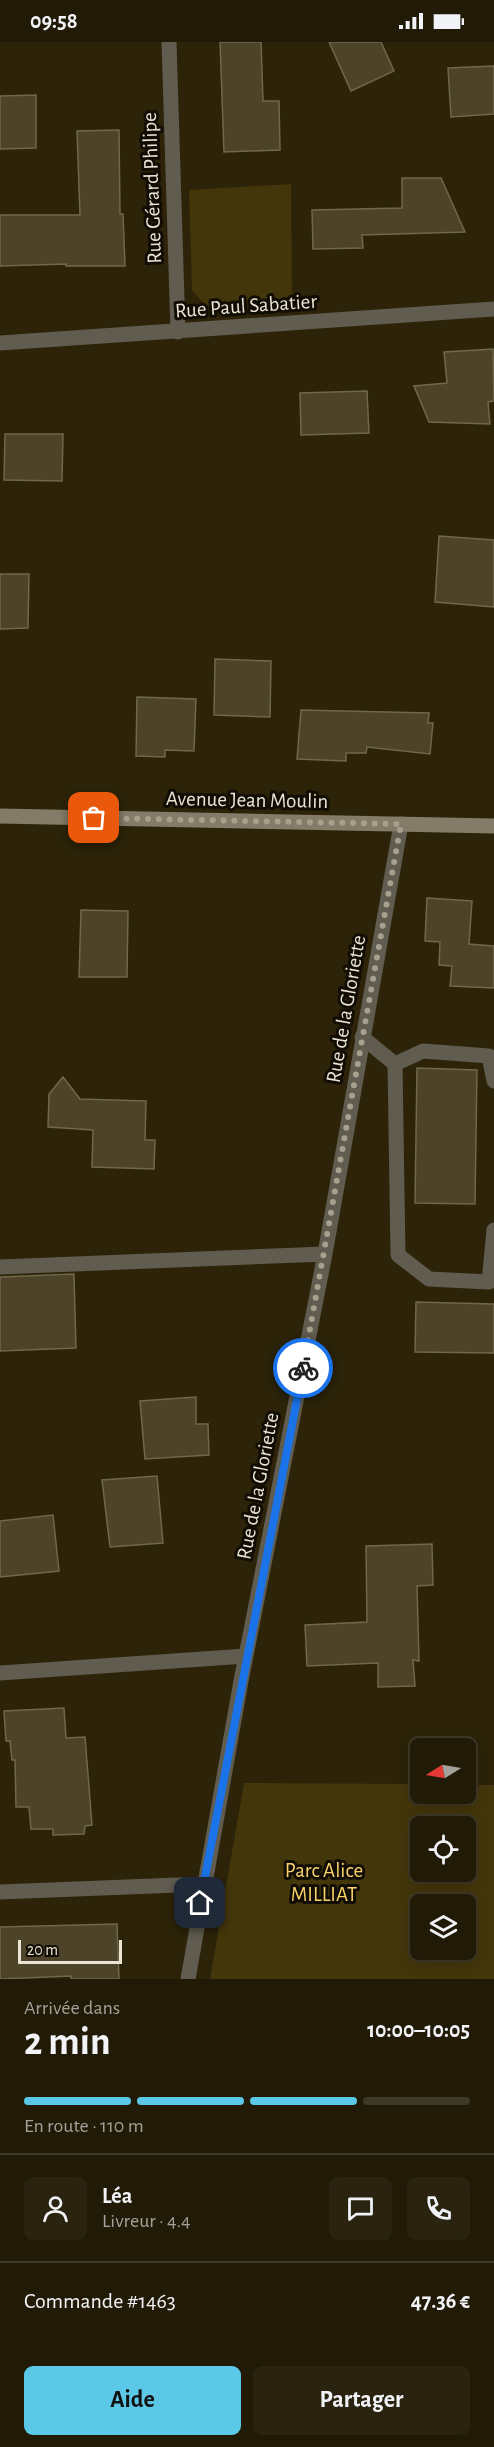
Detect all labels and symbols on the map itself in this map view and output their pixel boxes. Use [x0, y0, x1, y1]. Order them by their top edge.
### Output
street label: Rue Gérard Philipe [139, 112, 165, 264]
street label: Rue Paul Sabatier [174, 291, 318, 321]
street label: Avenue Jean Moulin [166, 788, 328, 812]
pin [68, 792, 119, 843]
street label: Rue de la Gloriette [323, 934, 369, 1084]
courier [273, 1338, 333, 1398]
street label: Rue de la Gloriette [233, 1411, 283, 1561]
north arrow [410, 1738, 476, 1804]
park label: Parc Alice MILLIAT [285, 1860, 363, 1905]
pin [174, 1877, 225, 1928]
scale bar [18, 1937, 122, 1964]

